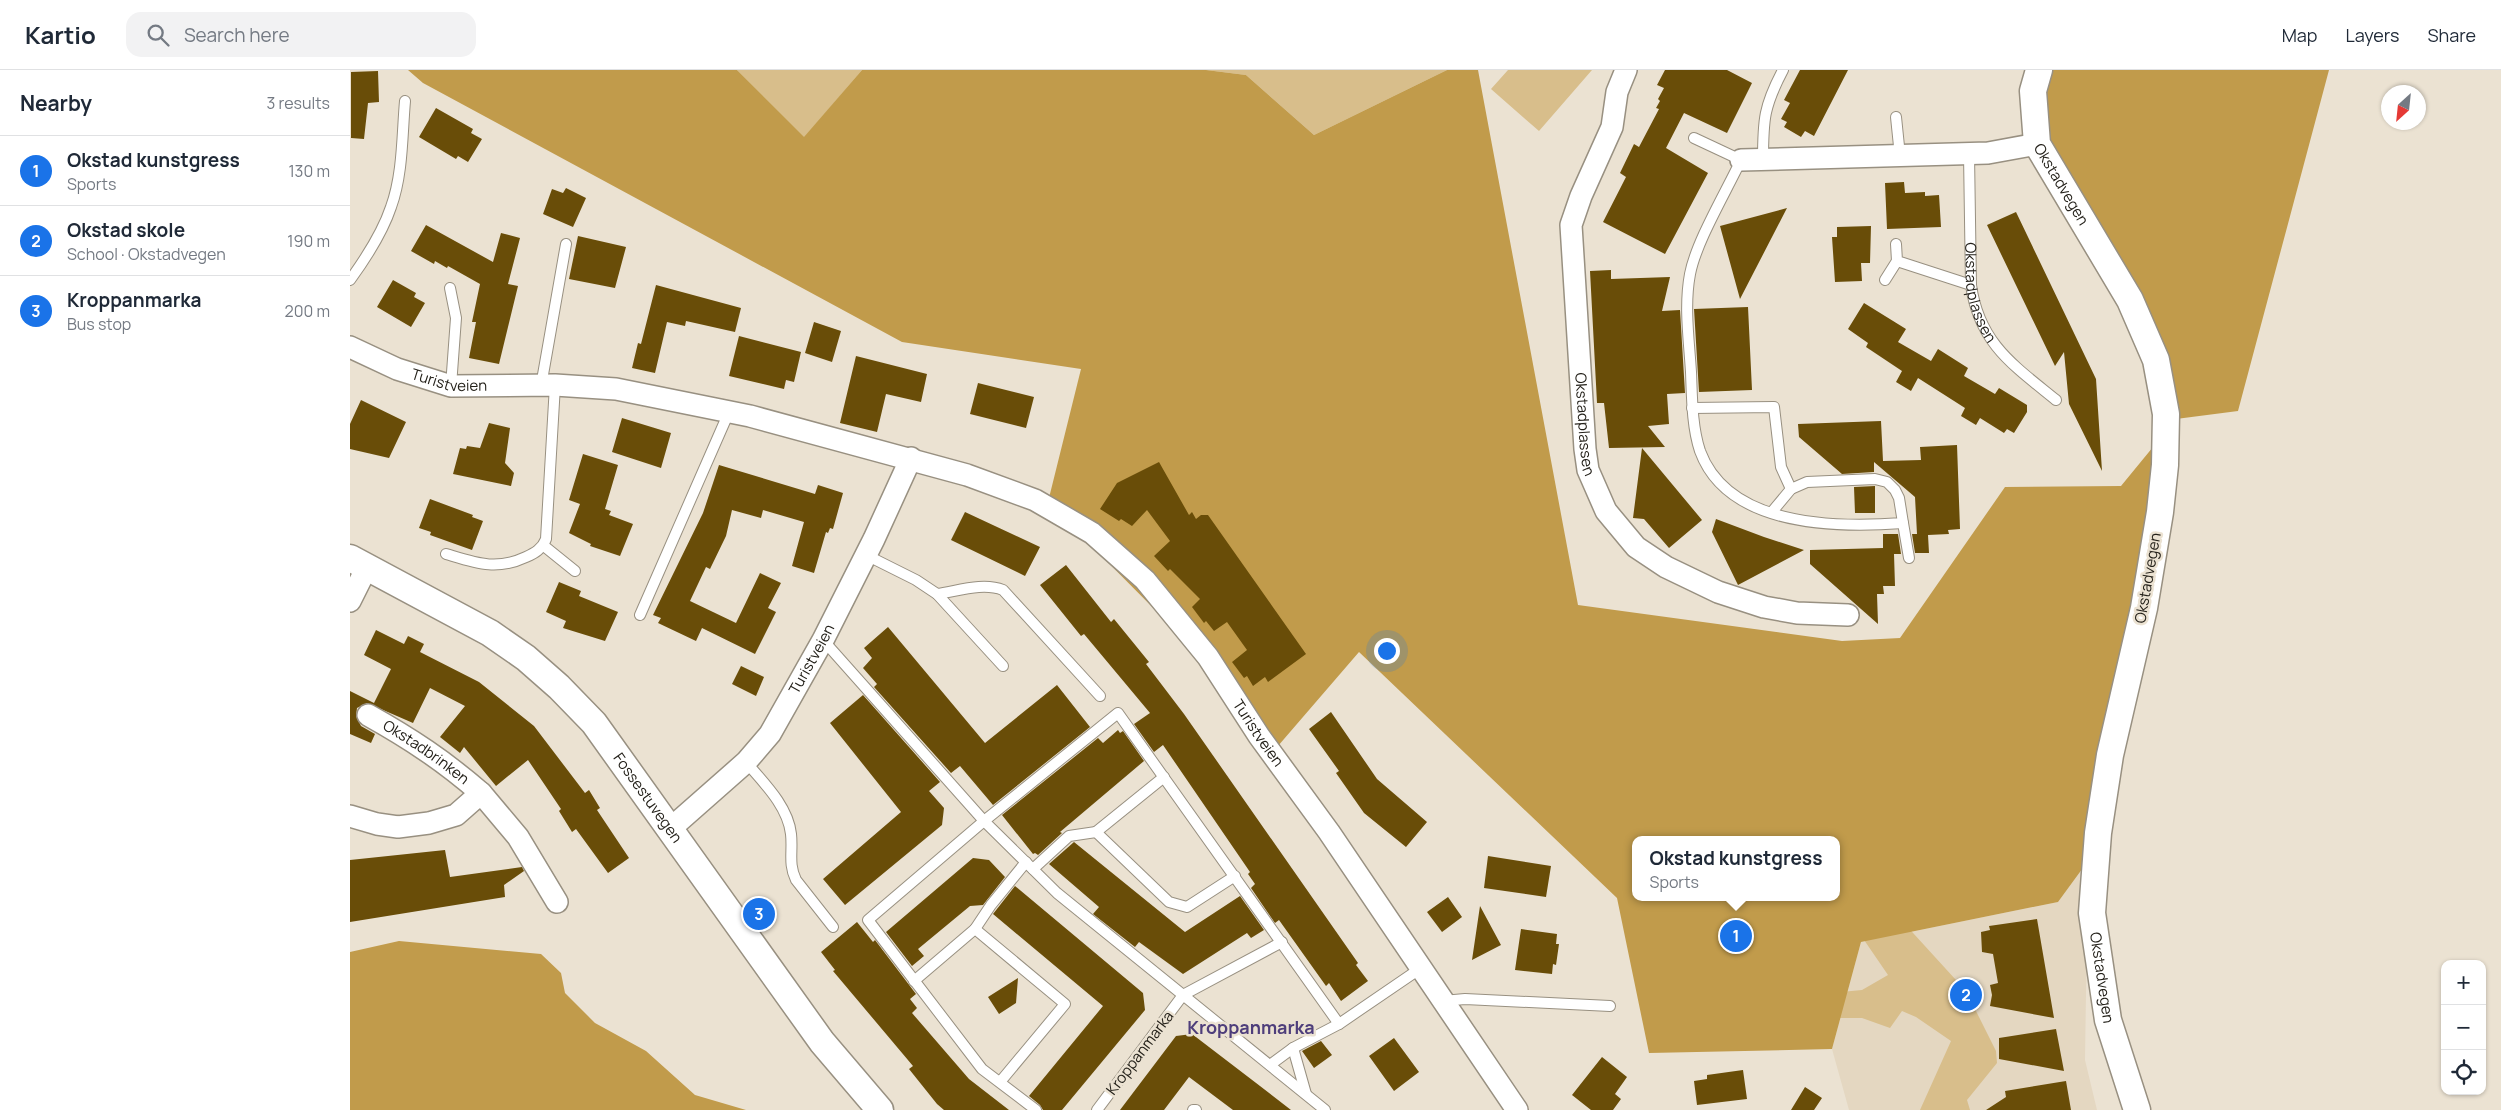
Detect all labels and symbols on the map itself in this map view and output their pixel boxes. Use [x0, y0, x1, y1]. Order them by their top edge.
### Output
north arrow [2381, 85, 2426, 130]
street label: Okstadvegen [2029, 139, 2094, 229]
street label: Okstadplassen [1960, 242, 2002, 347]
street label: Turistveien [409, 363, 487, 396]
street label: Okstadplassen [1570, 372, 1600, 479]
street label: Okstadvegen [2129, 531, 2166, 625]
street label: Turistveien [784, 620, 839, 698]
your location [1374, 638, 1400, 664]
street label: Turistveien [1228, 695, 1289, 771]
street label: Okstadbrinken [379, 715, 474, 789]
street label: Fossestuvegen [609, 749, 687, 847]
pin: 3 [743, 895, 775, 933]
pin: 1 [1720, 917, 1752, 955]
street label: Okstadvegen [2085, 931, 2119, 1025]
pin: 2 [1950, 976, 1982, 1014]
street label: Kroppanmarka [1101, 1006, 1178, 1099]
district label: Kroppanmarka [1187, 1015, 1315, 1039]

